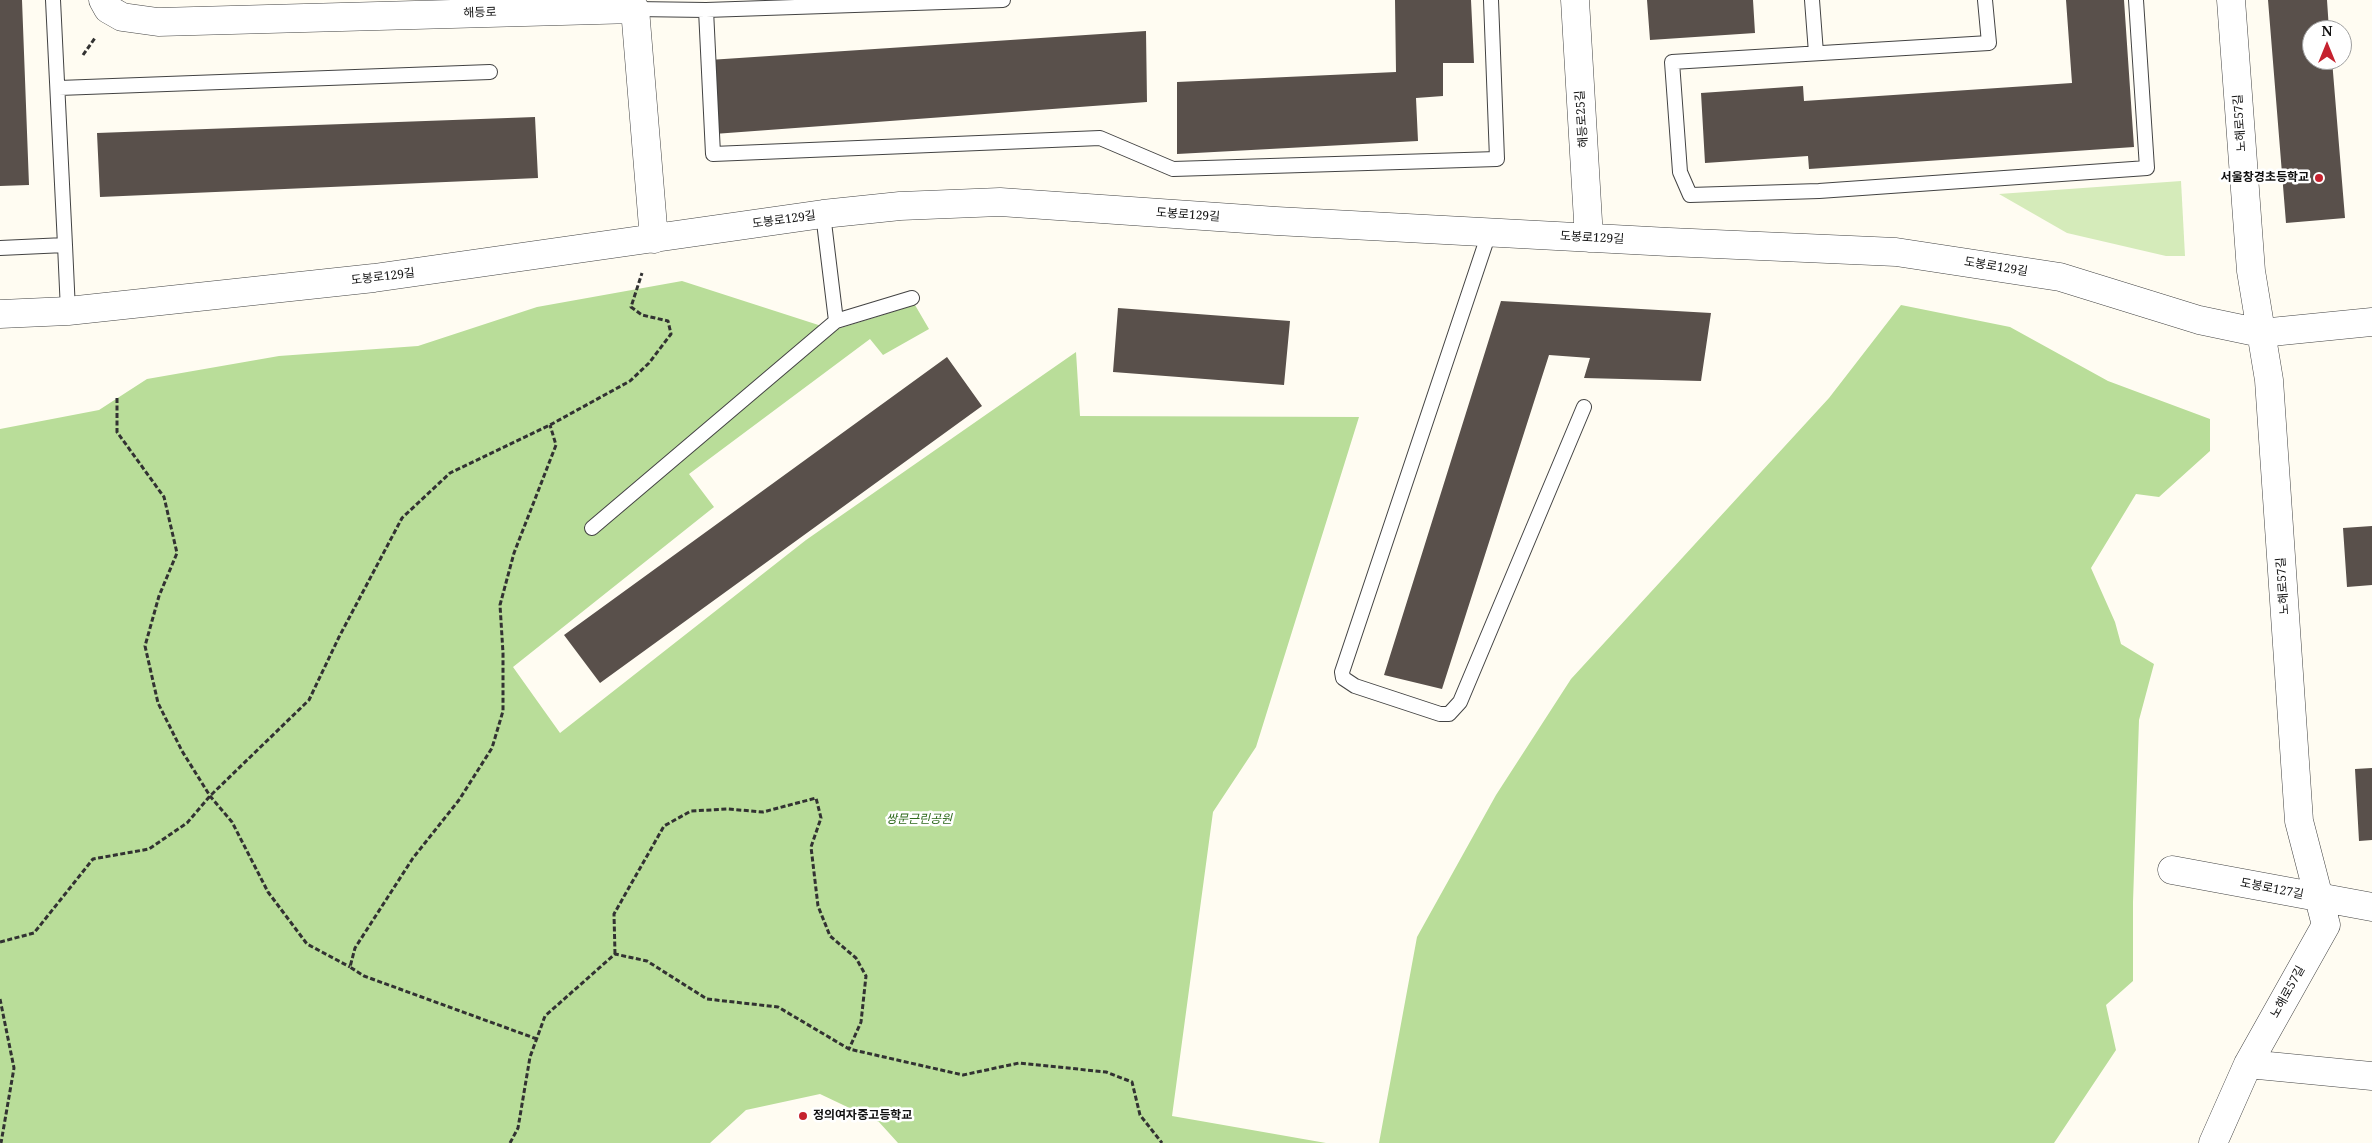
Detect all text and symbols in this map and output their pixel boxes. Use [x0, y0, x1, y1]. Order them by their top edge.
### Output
street label: 해등로 [463, 5, 497, 21]
north arrow [2302, 20, 2352, 70]
text: N [2321, 21, 2333, 40]
street label: 해등로25길 [1573, 90, 1591, 148]
street label: 노해로57길 [2231, 94, 2249, 152]
place label: 서울창경초등학교 [2221, 171, 2309, 185]
marker: 서울창경초등학교 [2313, 172, 2325, 184]
street label: 도봉로129길 [1155, 206, 1221, 224]
street label: 도봉로129길 [751, 208, 817, 232]
street label: 도봉로129길 [1560, 229, 1624, 247]
street label: 도봉로129길 [1963, 255, 2029, 279]
street label: 도봉로129길 [350, 266, 416, 288]
street label: 노해로57길 [2274, 557, 2292, 615]
park label: 쌍문근린공원 [886, 813, 952, 827]
street label: 도봉로127길 [2239, 876, 2305, 902]
street label: 노해로57길 [2268, 963, 2308, 1021]
place label: 정의여자중고등학교 [813, 1109, 912, 1123]
marker: 정의여자중고등학교 [797, 1110, 809, 1122]

